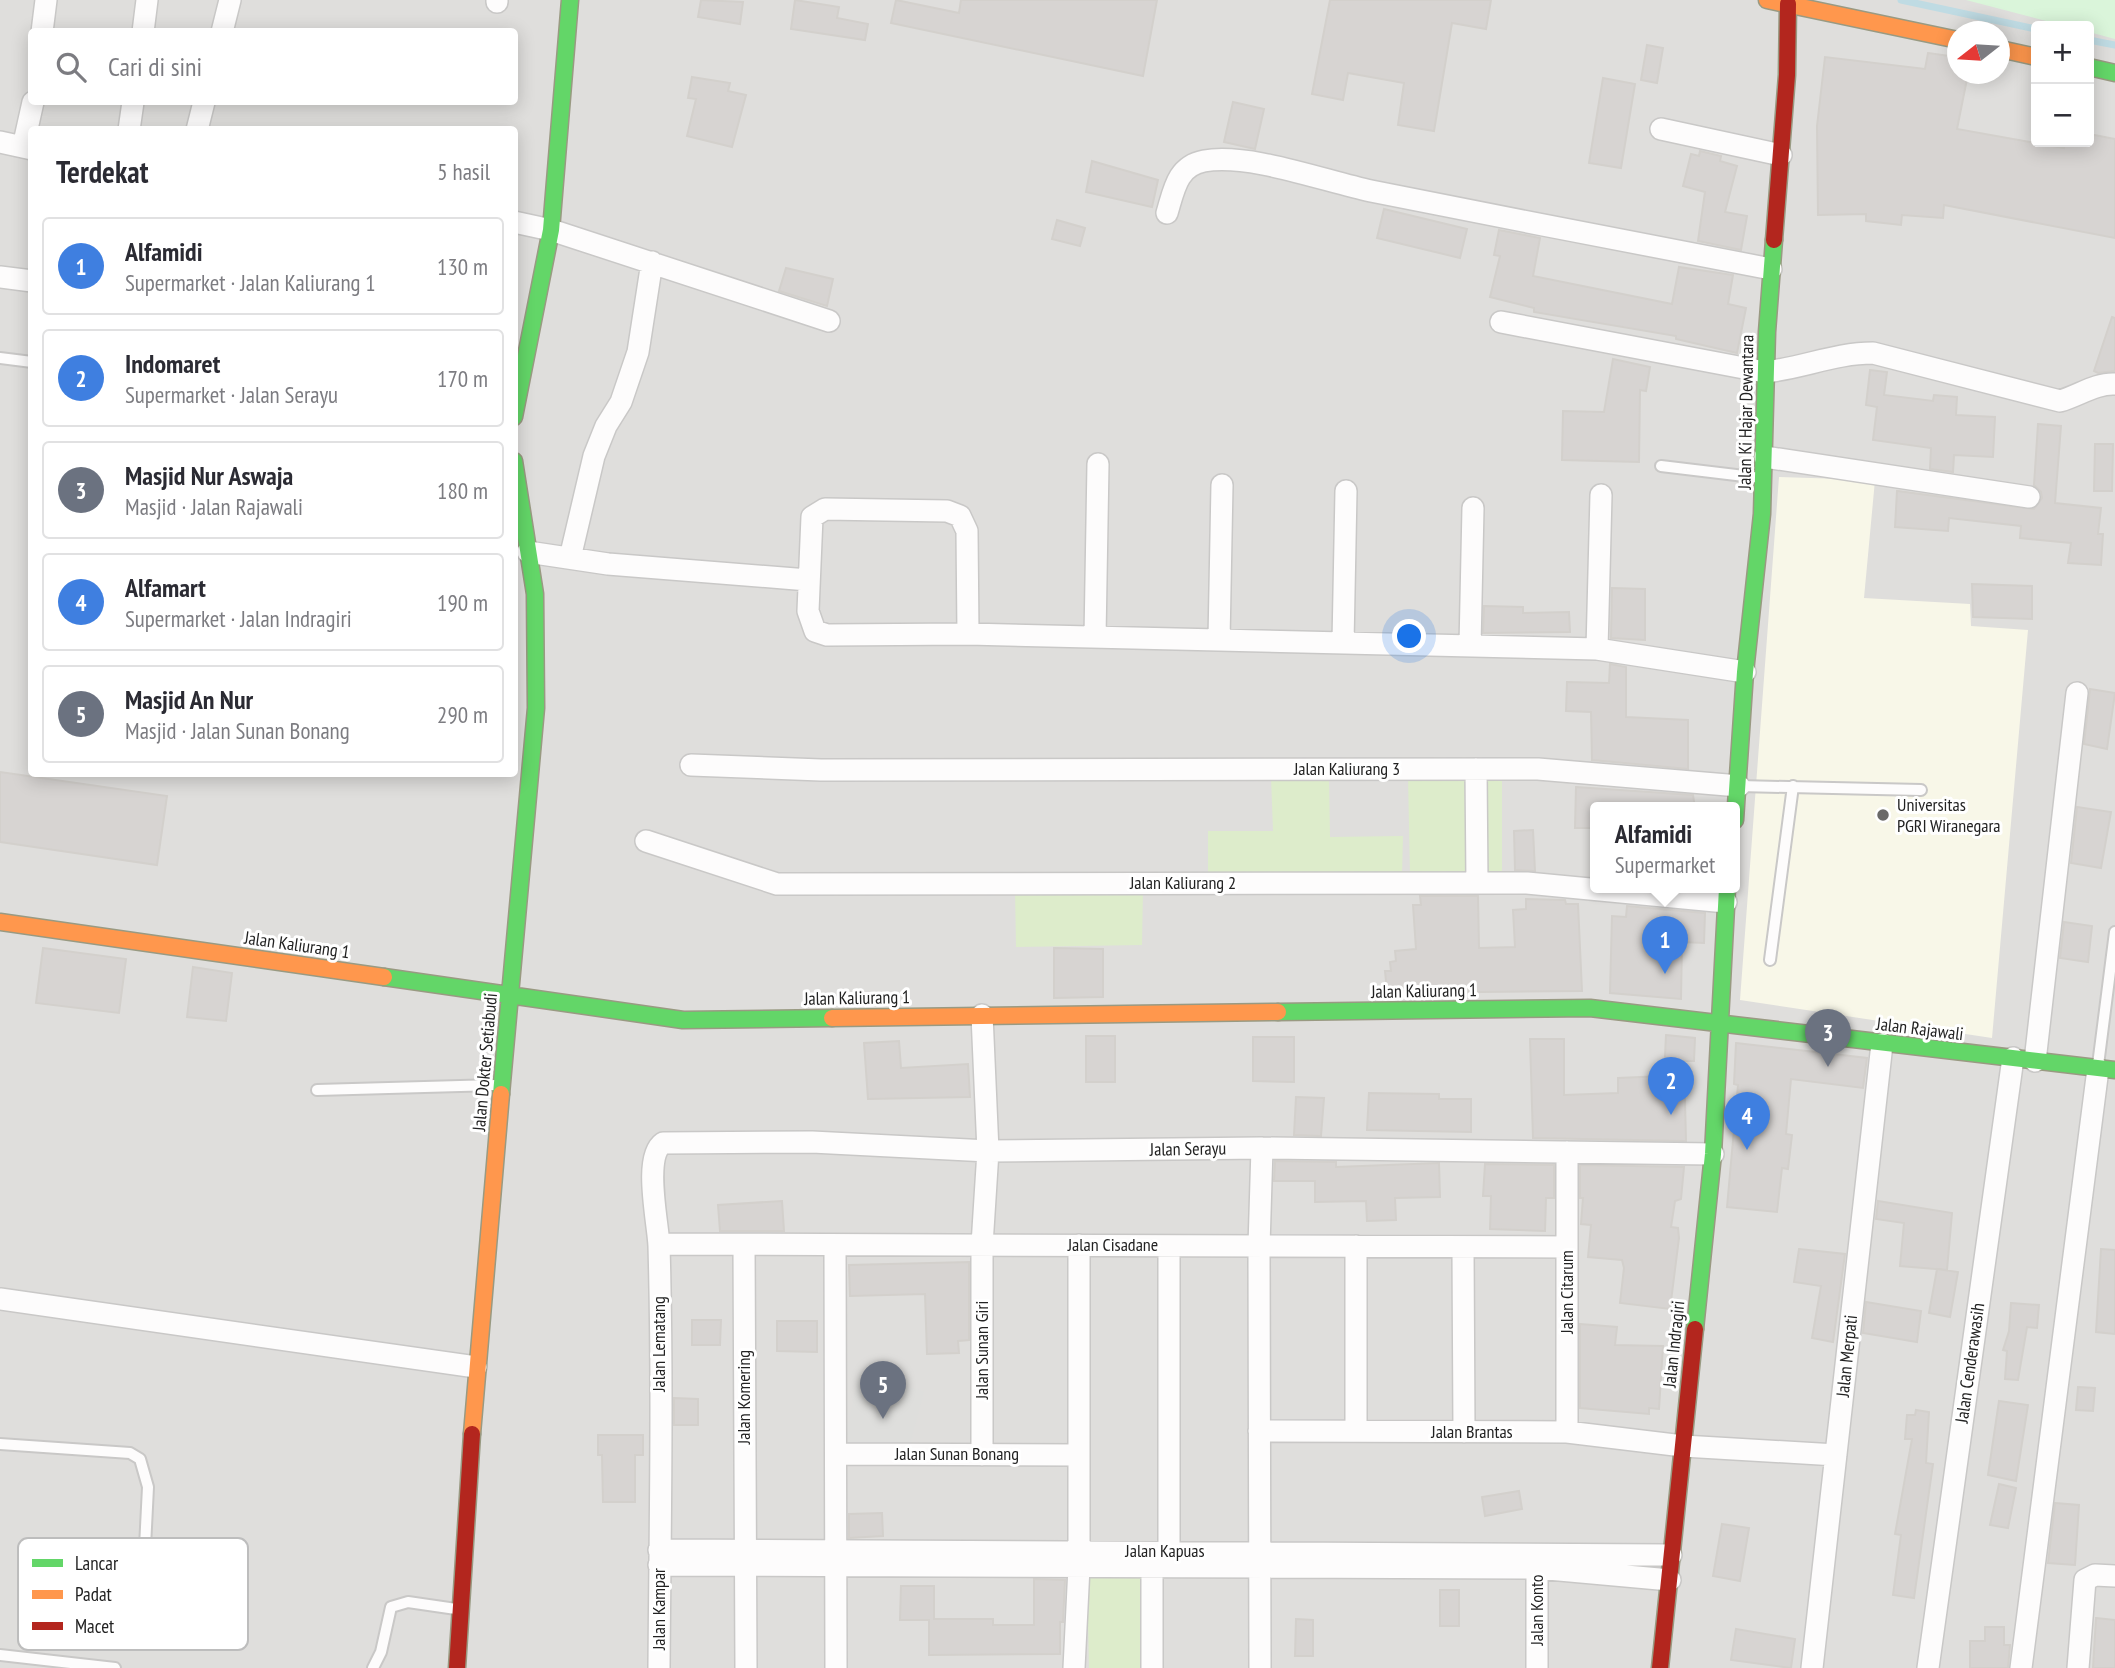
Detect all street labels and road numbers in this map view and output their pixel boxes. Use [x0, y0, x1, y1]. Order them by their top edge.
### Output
street label: Jalan Ki Hajar Dewantara [1733, 334, 1758, 491]
street label: Jalan Kaliurang 3 [1293, 757, 1400, 780]
street label: Jalan Kaliurang 2 [1129, 871, 1236, 894]
street label: Jalan Kaliurang 1 [242, 926, 351, 963]
street label: Jalan Kaliurang 1 [1370, 978, 1477, 1003]
street label: Jalan Kaliurang 1 [803, 985, 910, 1010]
street label: Jalan Dokter Setiabudi [467, 992, 502, 1133]
street label: Jalan Rajawali [1874, 1012, 1965, 1045]
street label: Jalan Serayu [1149, 1136, 1226, 1161]
street label: Jalan Cisadane [1067, 1233, 1158, 1256]
street label: Jalan Citarum [1555, 1250, 1578, 1335]
street label: Jalan Lematang [647, 1296, 670, 1393]
street label: Jalan Indragiri [1657, 1299, 1689, 1390]
street label: Jalan Sunan Giri [970, 1301, 993, 1400]
street label: Jalan Cenderawasih [1950, 1302, 1989, 1425]
street label: Jalan Merpati [1831, 1314, 1862, 1399]
street label: Jalan Komering [732, 1350, 755, 1445]
street label: Jalan Brantas [1430, 1420, 1513, 1443]
street label: Jalan Sunan Bonang [894, 1442, 1019, 1465]
street label: Jalan Kapuas [1124, 1539, 1205, 1562]
street label: Jalan Kampar [647, 1568, 670, 1651]
street label: Jalan Konto [1525, 1574, 1548, 1647]

